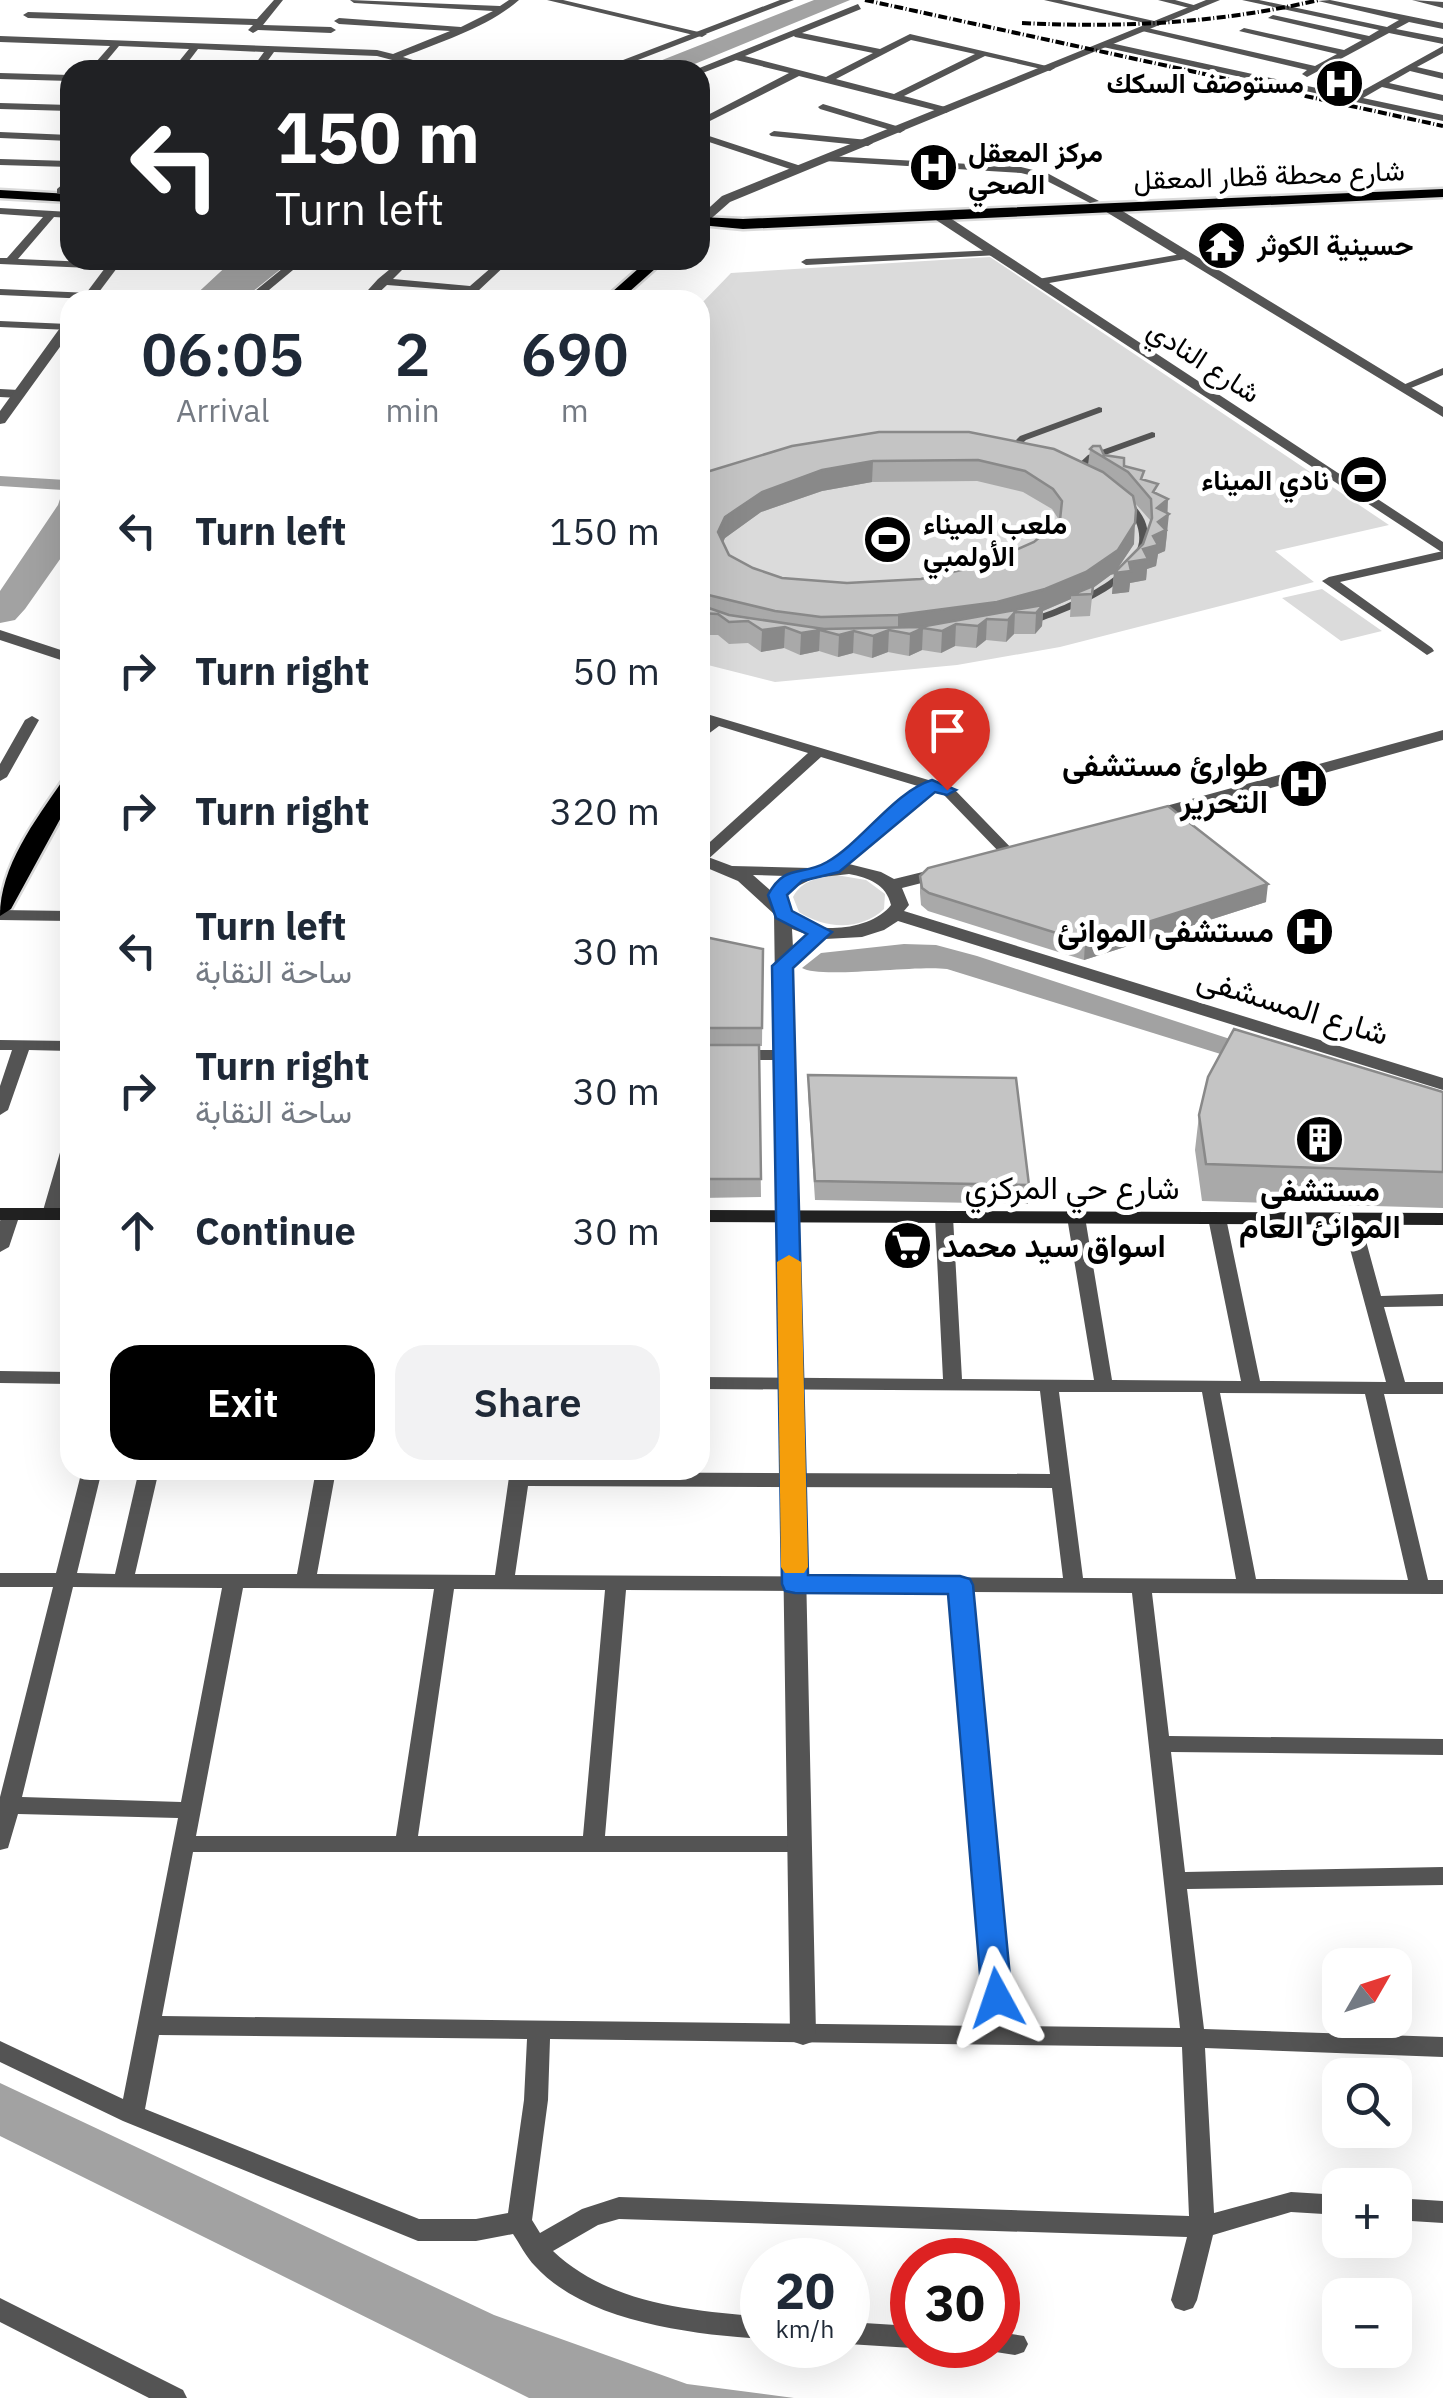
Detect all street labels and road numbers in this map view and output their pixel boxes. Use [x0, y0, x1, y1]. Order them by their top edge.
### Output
street label: شارع محطة قطار المعقل [1133, 151, 1405, 199]
street label: شارع النادي [1138, 310, 1268, 415]
street label: شارع المسشفى [1192, 956, 1394, 1056]
street label: شارع حي المركزي [964, 1166, 1180, 1214]

